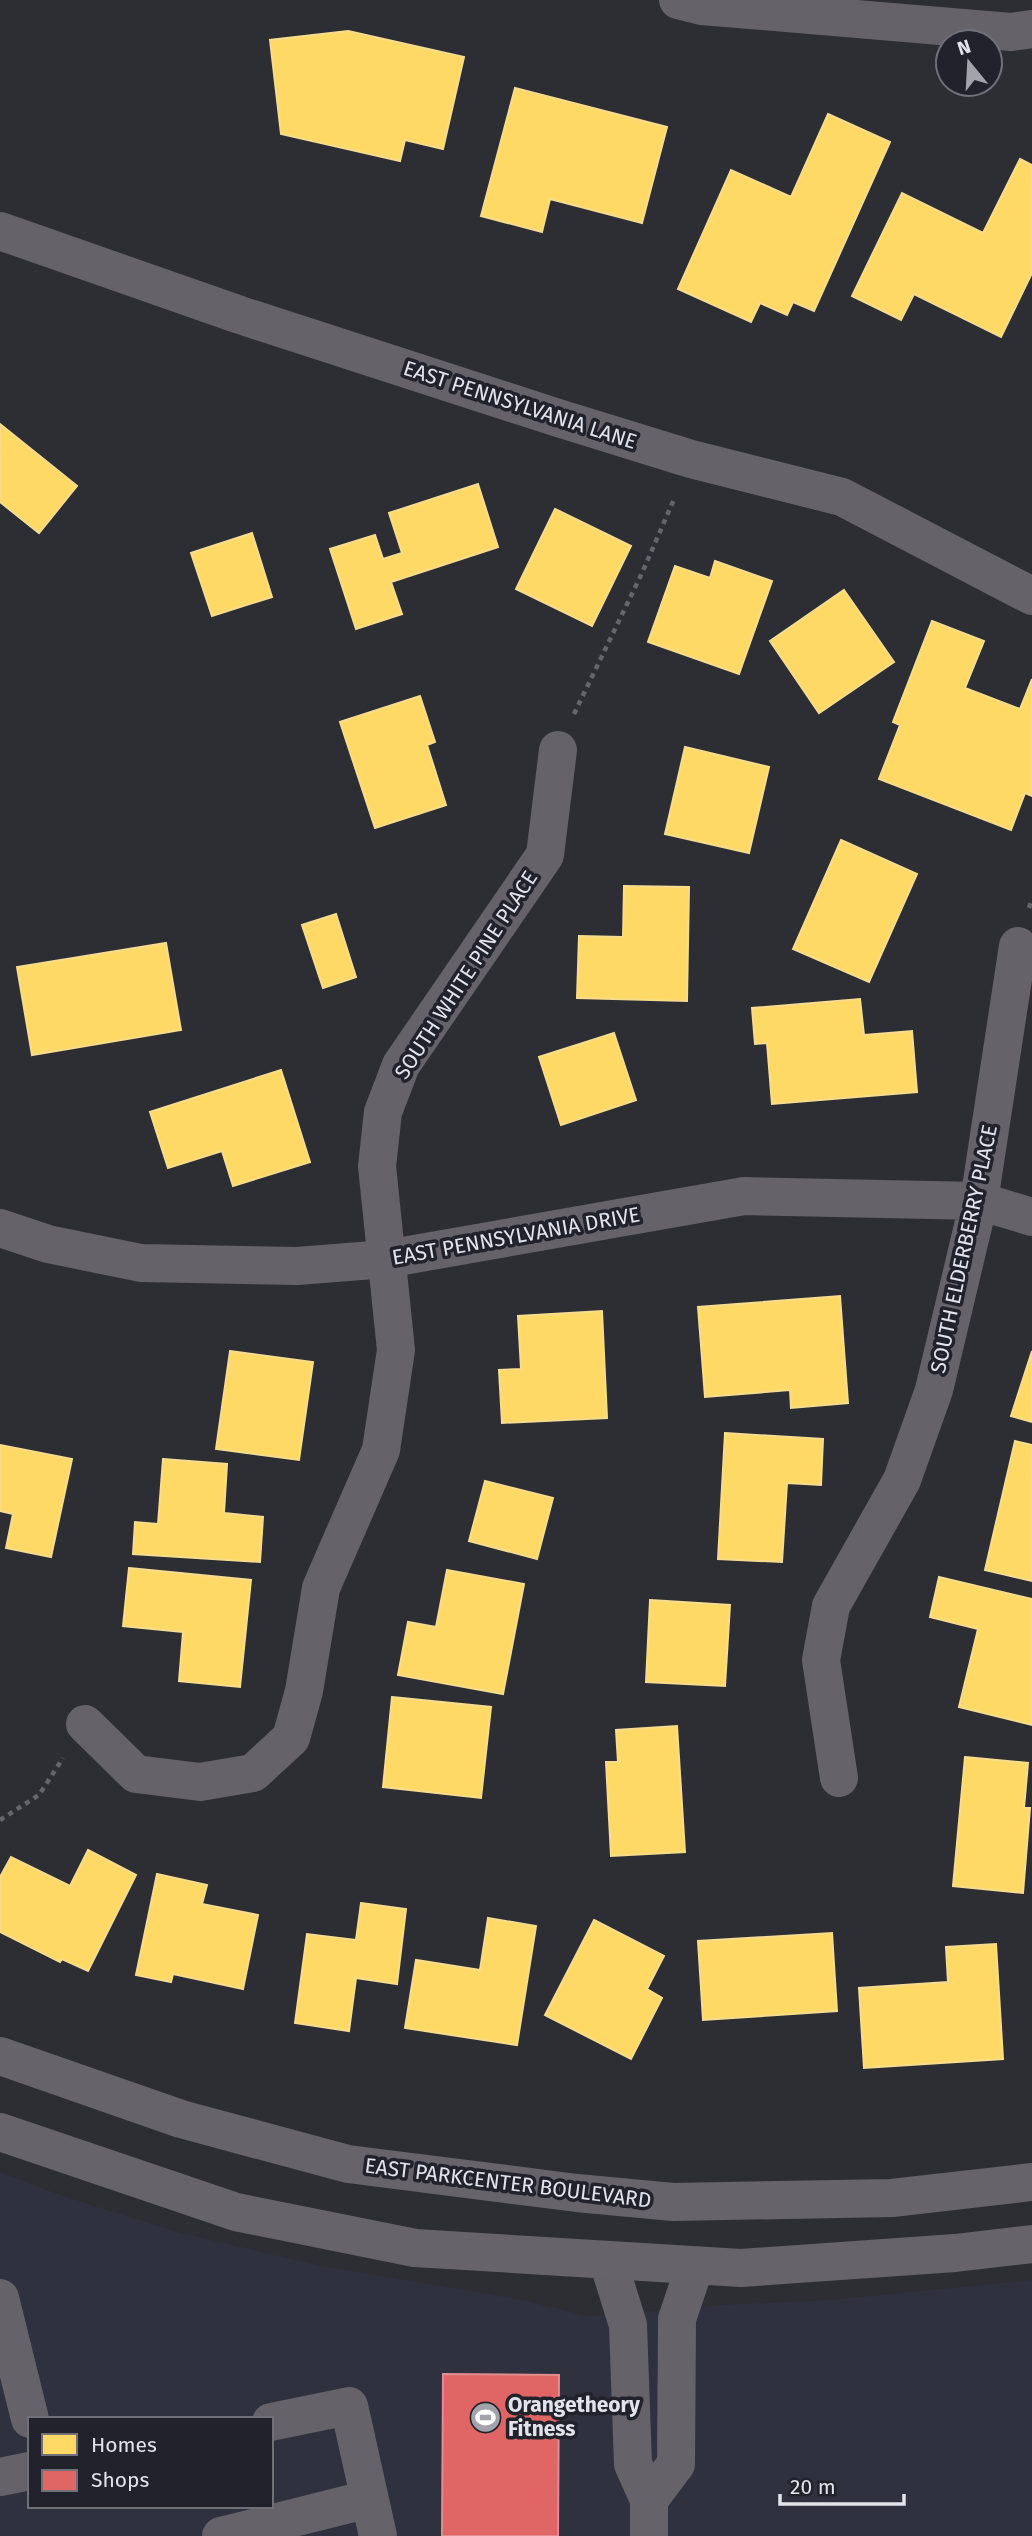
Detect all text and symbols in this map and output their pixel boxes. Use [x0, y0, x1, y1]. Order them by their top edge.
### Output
north arrow [934, 28, 1004, 98]
text: N [954, 34, 973, 60]
street label: EAST PENNSYLVANIA LANE [400, 355, 640, 455]
street label: SOUTH WHITE PINE PLACE [389, 866, 543, 1084]
street label: SOUTH ELDERBERRY PLACE [925, 1122, 1003, 1376]
street label: EAST PENNSYLVANIA DRIVE [390, 1201, 642, 1271]
street label: EAST PARKCENTER BOULEVARD [363, 2153, 653, 2213]
place label: Orangetheory Fitness [508, 2392, 640, 2442]
sports icon: Orangetheory Fitness [468, 2400, 502, 2434]
legend [28, 2417, 273, 2508]
text: Homes [91, 2432, 157, 2458]
scale bar [780, 2462, 904, 2506]
text: Shops [91, 2467, 149, 2493]
text: 20 m [790, 2474, 836, 2500]

